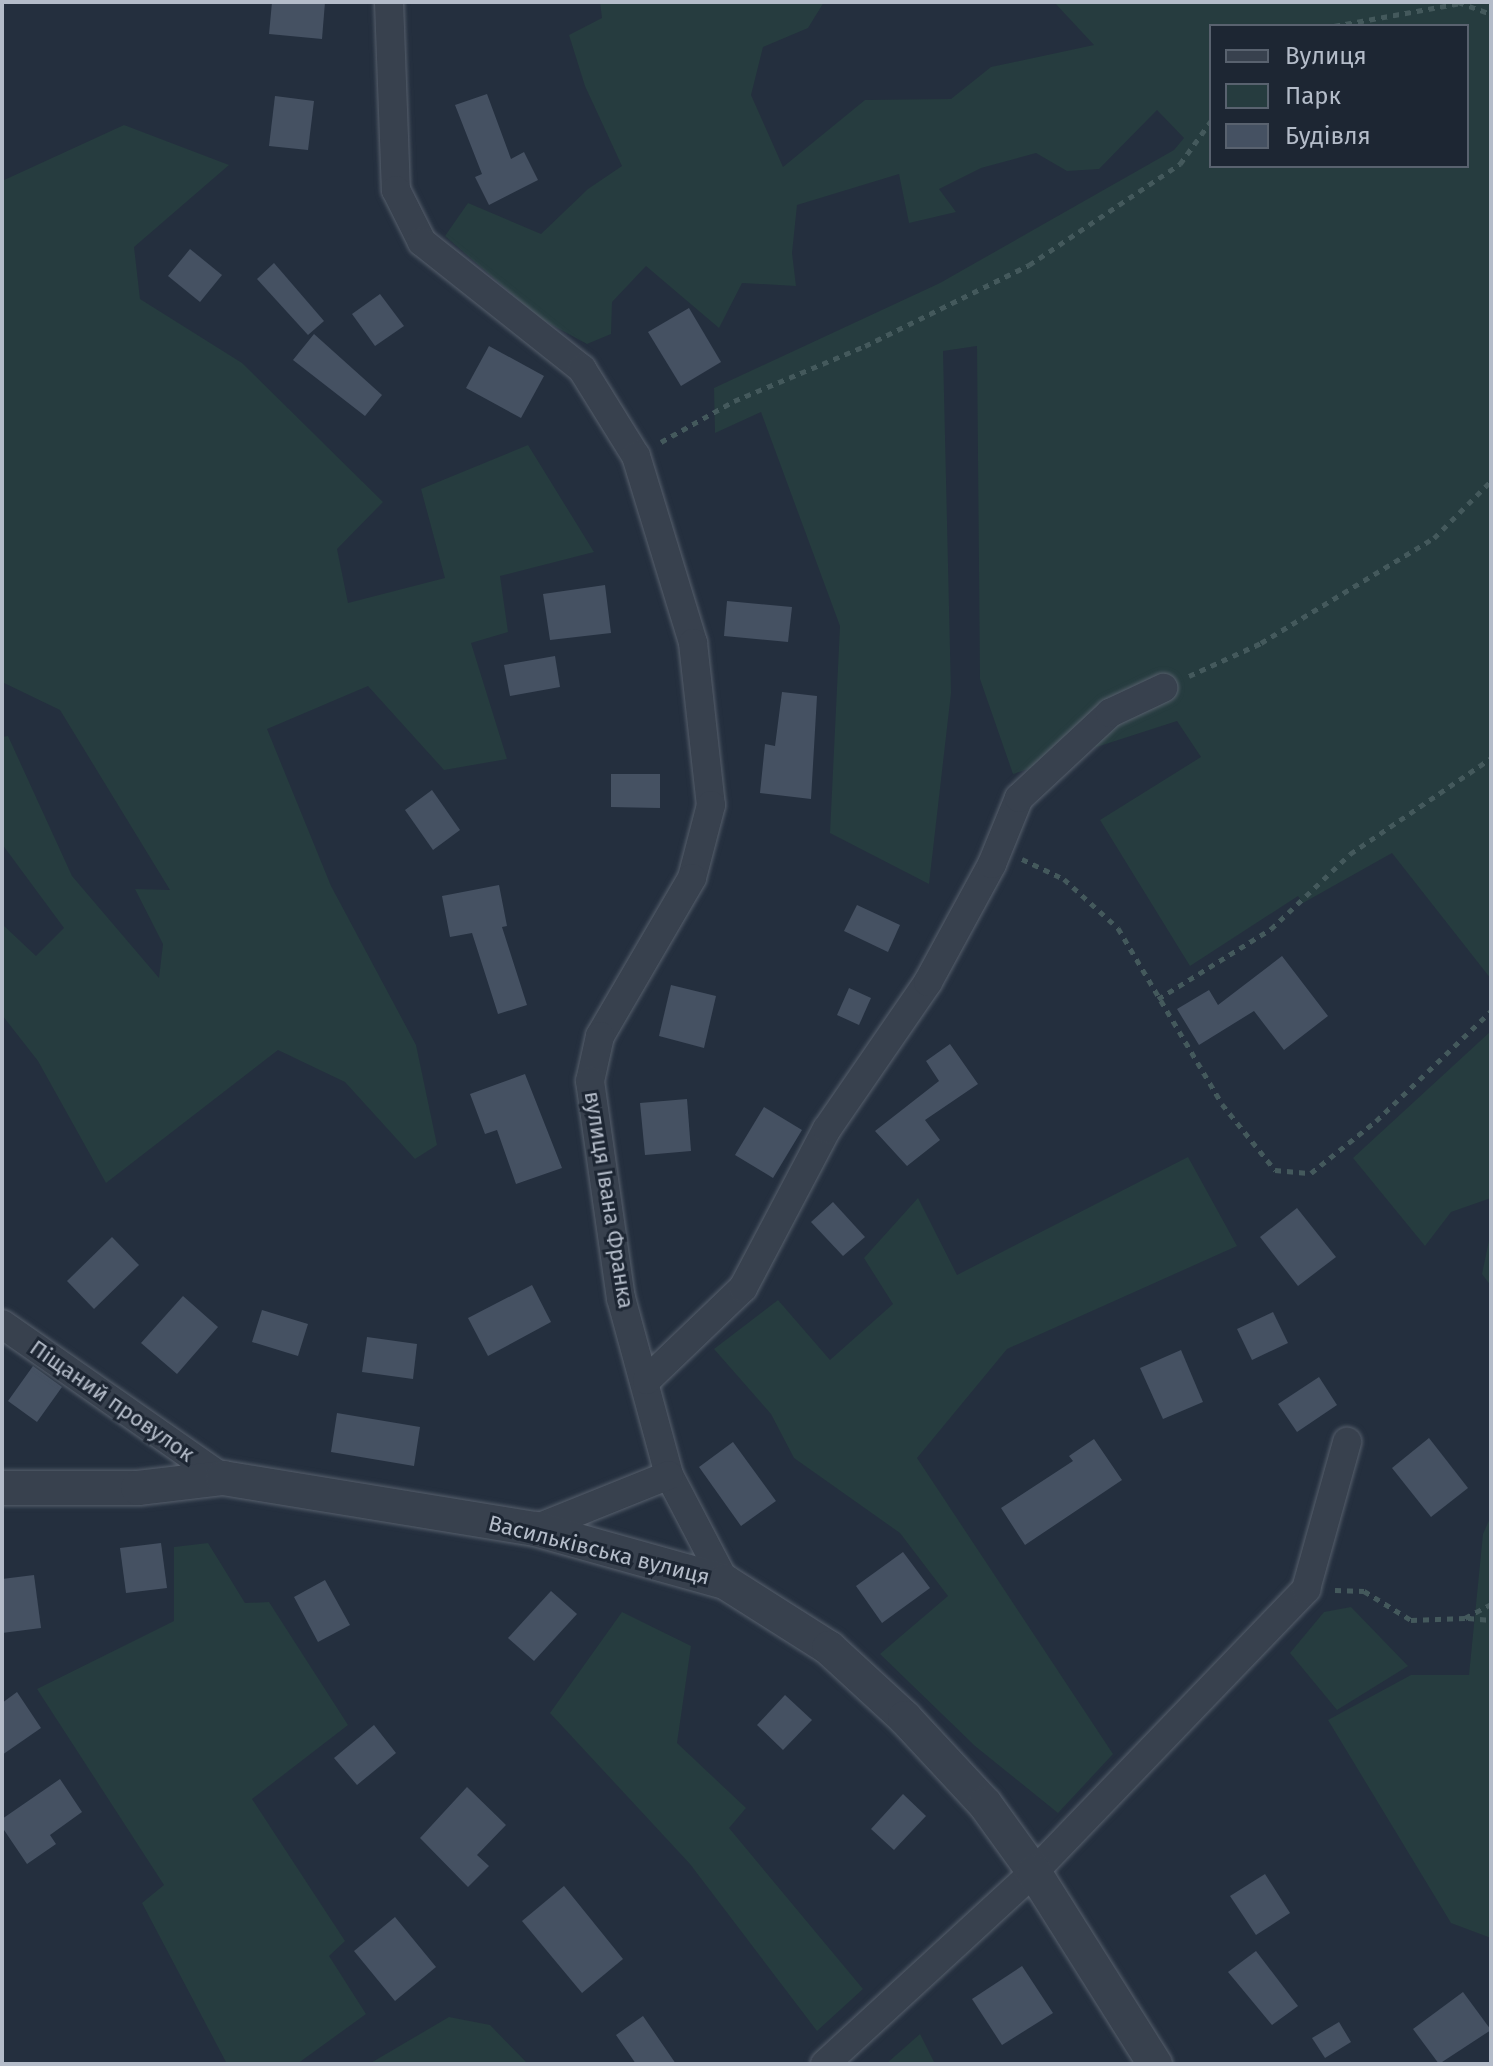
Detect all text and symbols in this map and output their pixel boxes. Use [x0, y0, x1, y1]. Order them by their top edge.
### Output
legend [1209, 24, 1469, 168]
text: Вулиця [1285, 42, 1367, 70]
text: Парк [1285, 82, 1341, 110]
text: Будівля [1285, 122, 1371, 150]
street label: вулиця Івана Франка [579, 1089, 639, 1311]
street label: Піщаний провулок [25, 1334, 199, 1468]
street label: Васильківська вулиця [486, 1510, 712, 1590]

